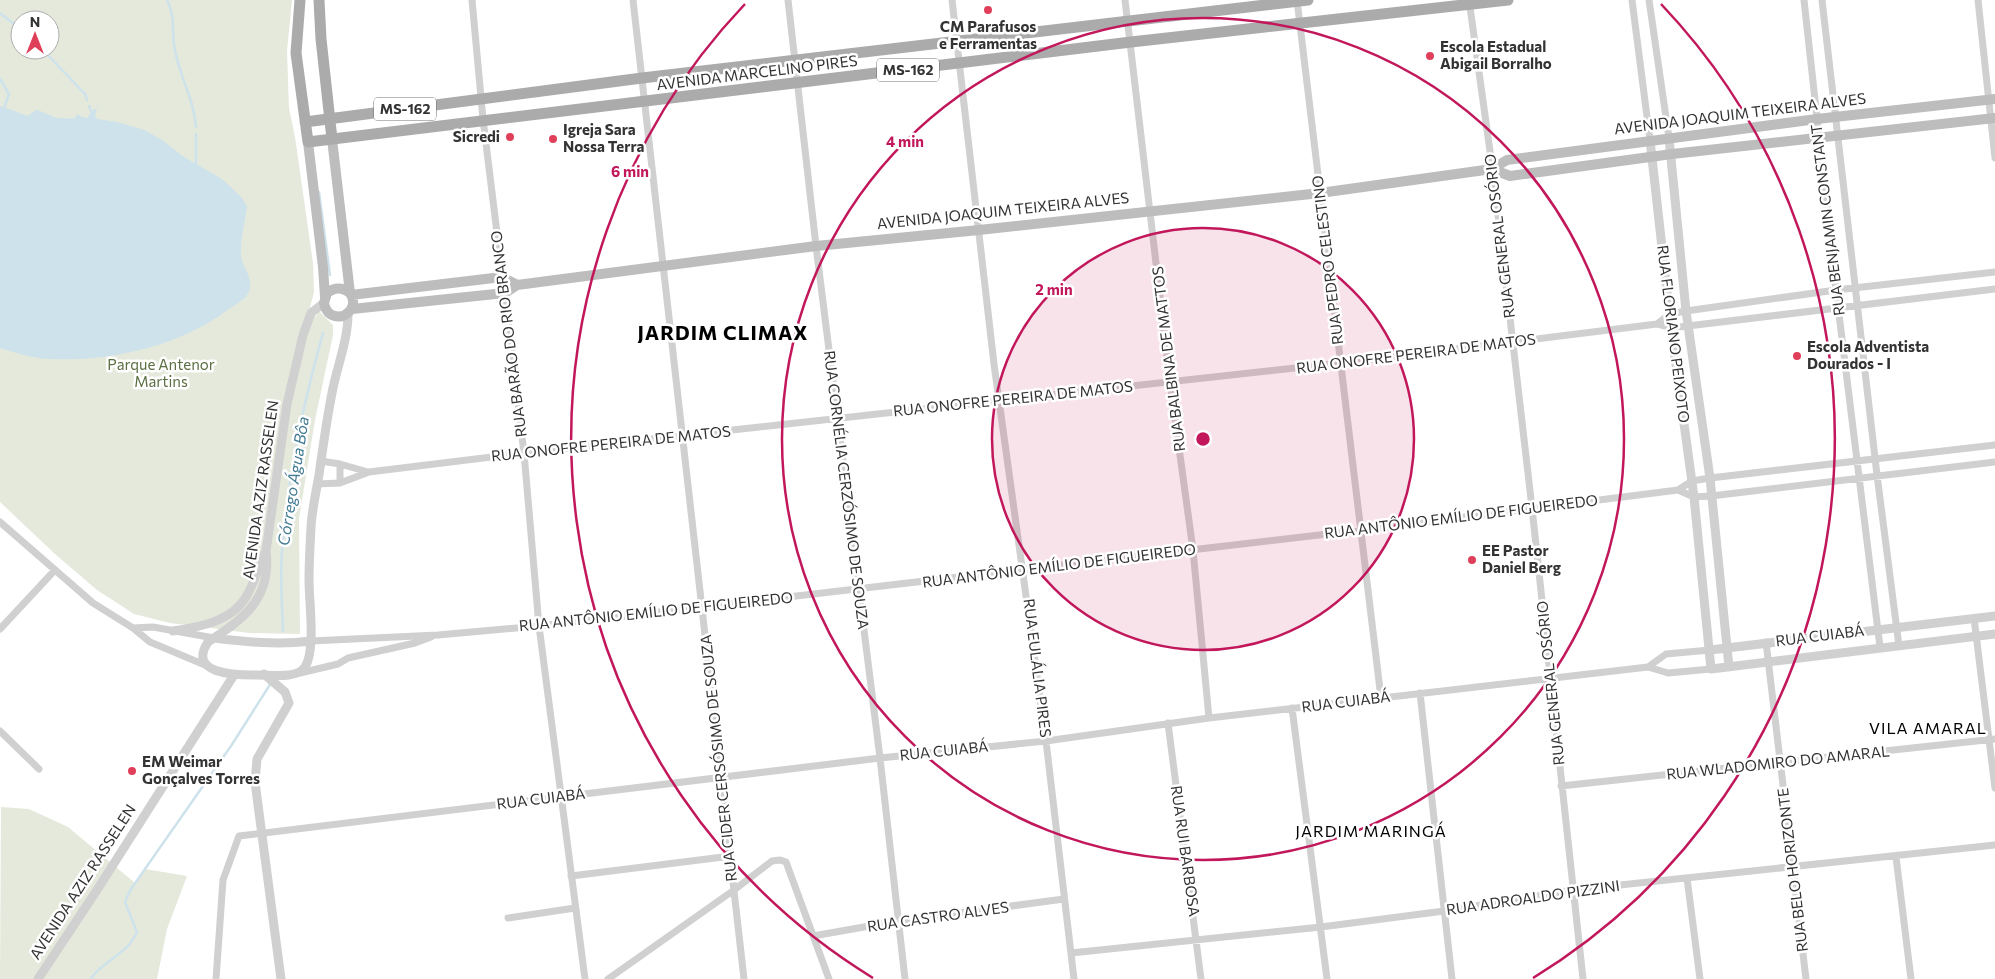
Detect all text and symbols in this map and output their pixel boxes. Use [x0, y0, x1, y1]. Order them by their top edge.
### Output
marker: CM Parafusos e Ferramentas [982, 4, 994, 16]
north arrow [10, 10, 60, 60]
text: N [30, 13, 40, 30]
place label: CM Parafusos e Ferramentas [939, 17, 1037, 52]
place label: Escola Estadual Abigail Borralho [1440, 37, 1552, 72]
marker: Escola Estadual Abigail Borralho [1424, 50, 1436, 62]
street label: AVENIDA MARCELINO PIRES [656, 51, 858, 93]
road number: MS-162 [877, 58, 939, 82]
street label: AVENIDA JOAQUIM TEIXEIRA ALVES [1613, 89, 1867, 137]
road number: MS-162 [374, 98, 436, 120]
place label: Igreja Sara Nossa Terra [563, 120, 644, 155]
street label: RUA BENJAMIN CONSTANT [1806, 123, 1848, 317]
place label: Sicredi [453, 127, 500, 145]
marker: Sicredi [504, 131, 516, 143]
text: 4 min [886, 132, 924, 150]
marker: Igreja Sara Nossa Terra [547, 133, 559, 145]
street label: RUA GENERAL OSÓRIO [1479, 153, 1518, 319]
text: 6 min [611, 162, 649, 180]
street label: RUA PEDRO CELESTINO [1308, 174, 1346, 346]
street label: AVENIDA JOAQUIM TEIXEIRA ALVES [876, 188, 1130, 232]
street label: RUA BARÃO DO RIO BRANCO [486, 230, 530, 438]
street label: RUA FLORIANO PEIXOTO [1654, 244, 1694, 424]
street label: RUA BALBINA DE MATTOS [1148, 265, 1188, 453]
text: 2 min [1035, 280, 1073, 298]
district label: JARDIM CLIMAX [637, 320, 809, 344]
street label: RUA ONOFRE PEREIRA DE MATOS [1295, 329, 1537, 377]
place label: Escola Adventista Dourados - I [1807, 337, 1929, 372]
street label: RUA CORNÉLIA CERZÓSIMO DE SOUZA [821, 349, 874, 630]
marker: Escola Adventista Dourados - I [1791, 350, 1803, 362]
park label: Parque Antenor Martins [107, 355, 215, 390]
street label: RUA ONOFRE PEREIRA DE MATOS [892, 376, 1134, 420]
street label: AVENIDA AZIZ RASSELEN [238, 399, 282, 581]
water label: Córrego Água Bôa [273, 415, 312, 547]
street label: RUA ONOFRE PEREIRA DE MATOS [490, 421, 732, 465]
centre of rings [1194, 430, 1212, 448]
street label: RUA ANTÔNIO EMÍLIO DE FIGUEIREDO [1323, 489, 1599, 542]
street label: RUA ANTÔNIO EMÍLIO DE FIGUEIREDO [921, 538, 1197, 591]
place label: EE Pastor Daniel Berg [1482, 541, 1561, 576]
marker: EE Pastor Daniel Berg [1466, 554, 1478, 566]
street label: RUA ANTÔNIO EMÍLIO DE FIGUEIREDO [518, 587, 794, 634]
street label: RUA EULÁLIA PIRES [1021, 597, 1056, 738]
street label: RUA GENERAL OSÓRIO [1531, 600, 1568, 766]
street label: RUA CUIABÁ [1774, 620, 1865, 649]
street label: RUA CIDER CERSÓSIMO DE SOUZA [695, 634, 740, 883]
street label: RUA CUIABÁ [1300, 686, 1391, 715]
district label: VILA AMARAL [1869, 718, 1987, 737]
street label: RUA CUIABÁ [898, 735, 989, 764]
street label: RUA WLADOMIRO DO AMARAL [1665, 741, 1891, 783]
place label: EM Weimar Gonçalves Torres [142, 752, 260, 787]
marker: EM Weimar Gonçalves Torres [126, 765, 138, 777]
street label: RUA CUIABÁ [495, 783, 586, 812]
street label: RUA RUI BARBOSA [1168, 784, 1204, 918]
street label: RUA BELO HORIZONTE [1773, 787, 1811, 953]
street label: AVENIDA AZIZ RASSELEN [25, 801, 139, 962]
district label: JARDIM MARINGÁ [1295, 821, 1447, 840]
street label: RUA ADROALDO PIZZINI [1445, 876, 1621, 918]
street label: RUA CASTRO ALVES [866, 897, 1010, 935]

